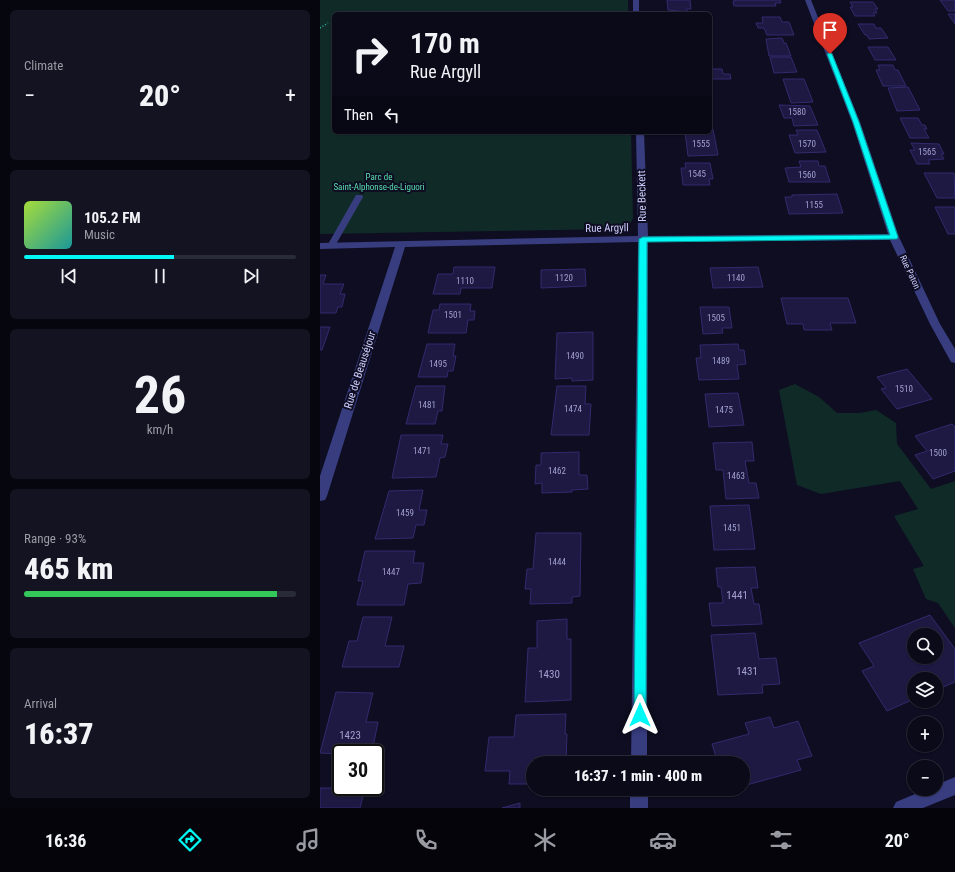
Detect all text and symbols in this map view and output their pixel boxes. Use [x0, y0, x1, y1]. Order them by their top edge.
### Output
pin [813, 13, 847, 54]
icon: arrive [819, 19, 841, 41]
text: 170 m [410, 27, 480, 60]
icon: right [344, 28, 396, 80]
text: Climate [24, 58, 63, 73]
text: Rue Argyll [410, 61, 481, 82]
text: 20° [139, 78, 181, 113]
text: − [24, 83, 35, 108]
text: + [285, 83, 296, 108]
icon: left [381, 104, 403, 126]
text: Then [344, 106, 373, 124]
house number: 1580 [788, 107, 806, 117]
house number: 1555 [692, 139, 710, 149]
house number: 1570 [798, 139, 816, 149]
house number: 1565 [918, 147, 936, 157]
house number: 1545 [688, 169, 706, 179]
street label: Rue Beckett [635, 170, 649, 222]
house number: 1560 [798, 170, 816, 180]
park label: Parc de Saint-Alphonse-de-Liguori [333, 172, 425, 192]
house number: 1155 [805, 200, 823, 210]
text: 105.2 FM [84, 209, 141, 227]
street label: Rue Argyll [585, 221, 629, 235]
text: Music [84, 227, 115, 242]
street label: Rue Paton [898, 254, 922, 290]
icon: previous [58, 265, 80, 287]
icon: pause [149, 265, 171, 287]
icon: next [240, 265, 262, 287]
house number: 1120 [555, 273, 573, 283]
house number: 1140 [727, 273, 745, 283]
house number: 1110 [456, 276, 474, 286]
house number: 1501 [444, 310, 462, 320]
house number: 1505 [707, 313, 725, 323]
street label: Rue de Beauséjour [341, 329, 379, 410]
house number: 1490 [566, 351, 584, 361]
house number: 1489 [712, 356, 730, 366]
house number: 1495 [429, 359, 447, 369]
text: 26 [134, 365, 186, 426]
house number: 1510 [895, 384, 913, 394]
house number: 1481 [418, 400, 436, 410]
house number: 1474 [564, 404, 582, 414]
house number: 1475 [715, 405, 733, 415]
text: km/h [147, 422, 173, 437]
house number: 1471 [413, 446, 431, 456]
house number: 1500 [929, 448, 947, 458]
house number: 1462 [548, 466, 566, 476]
house number: 1463 [727, 471, 745, 481]
house number: 1459 [396, 508, 414, 518]
house number: 1451 [723, 523, 741, 533]
text: Range · 93% [24, 531, 86, 546]
text: 465 km [24, 551, 113, 586]
house number: 1444 [548, 557, 566, 567]
house number: 1447 [382, 567, 400, 577]
house number: 1441 [726, 589, 748, 602]
map controls [907, 628, 943, 796]
button: search [907, 628, 943, 664]
house number: 1431 [736, 665, 758, 678]
house number: 1430 [538, 668, 560, 681]
button: layers [907, 672, 943, 708]
position arrow [619, 694, 661, 736]
text: Arrival [24, 696, 57, 711]
text: 16:37 [24, 716, 93, 751]
button: + [907, 716, 943, 752]
house number: 1423 [339, 729, 361, 742]
speed limit sign: 30 [332, 744, 384, 796]
button: − [907, 760, 943, 796]
text: 16:37 · 1 min · 400 m [574, 767, 702, 785]
icon: directions [176, 826, 204, 854]
icon: music [294, 826, 322, 854]
icon: phone [412, 826, 440, 854]
icon: climate [531, 826, 559, 854]
icon: car [649, 826, 677, 854]
icon: filters [767, 826, 795, 854]
text: 16:36 [45, 830, 86, 851]
text: 20° [885, 830, 910, 851]

